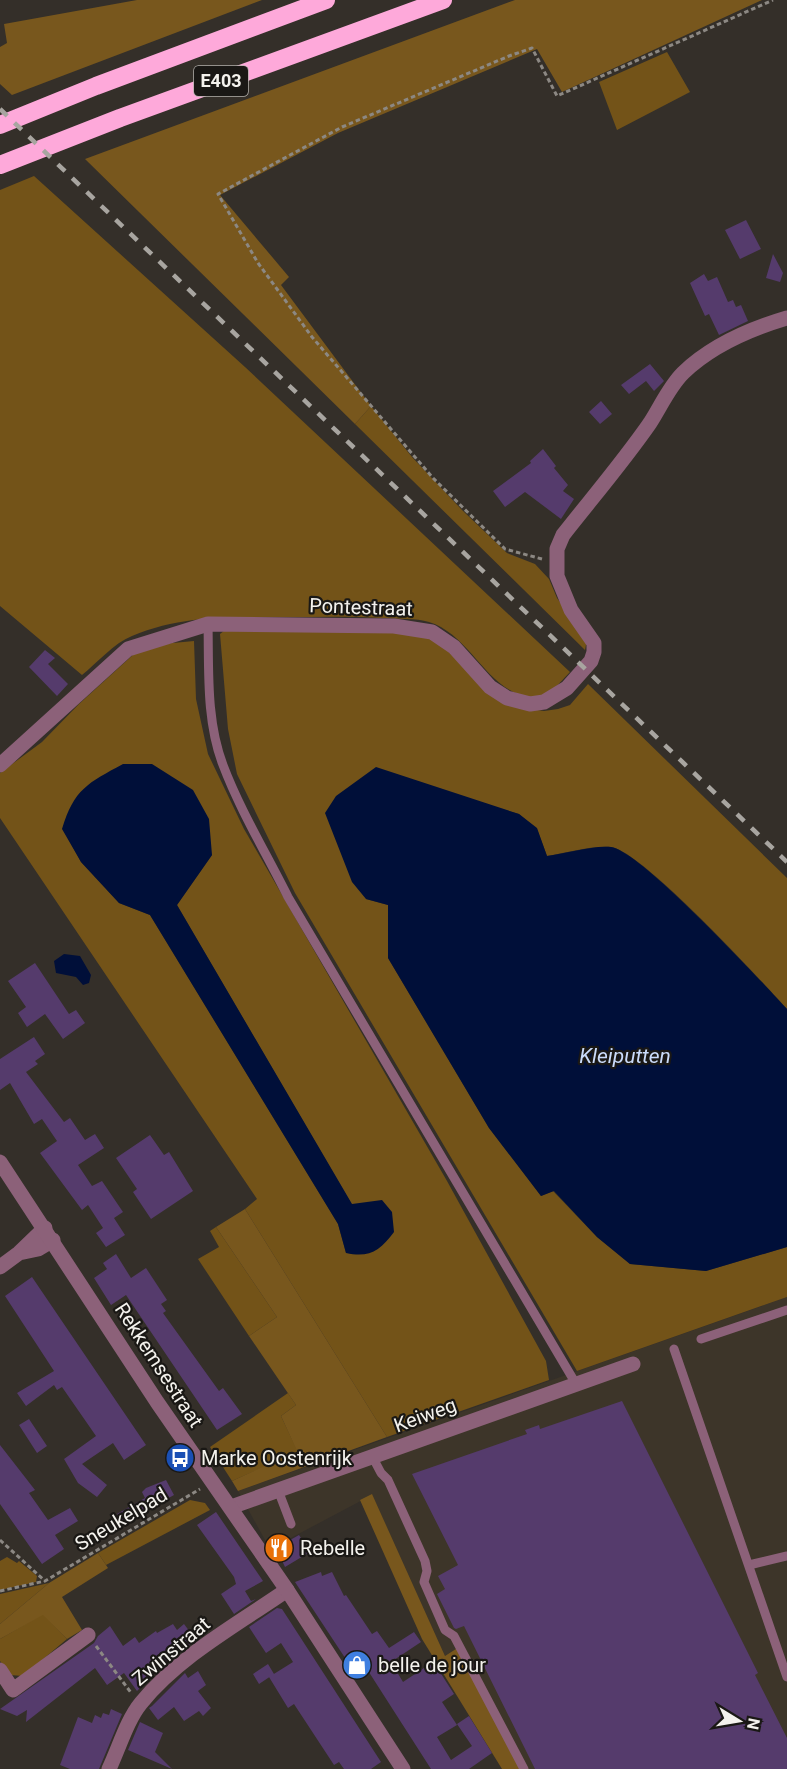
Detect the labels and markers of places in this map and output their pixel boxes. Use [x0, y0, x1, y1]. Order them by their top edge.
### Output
bus stop icon: Marke Oostenrijk [164, 1442, 196, 1474]
place label: Marke Oostenrijk [201, 1446, 353, 1470]
restaurant icon: Rebelle [263, 1532, 295, 1564]
place label: Rebelle [300, 1536, 365, 1560]
shop icon: belle de jour [341, 1649, 373, 1681]
place label: belle de jour [378, 1653, 486, 1677]

